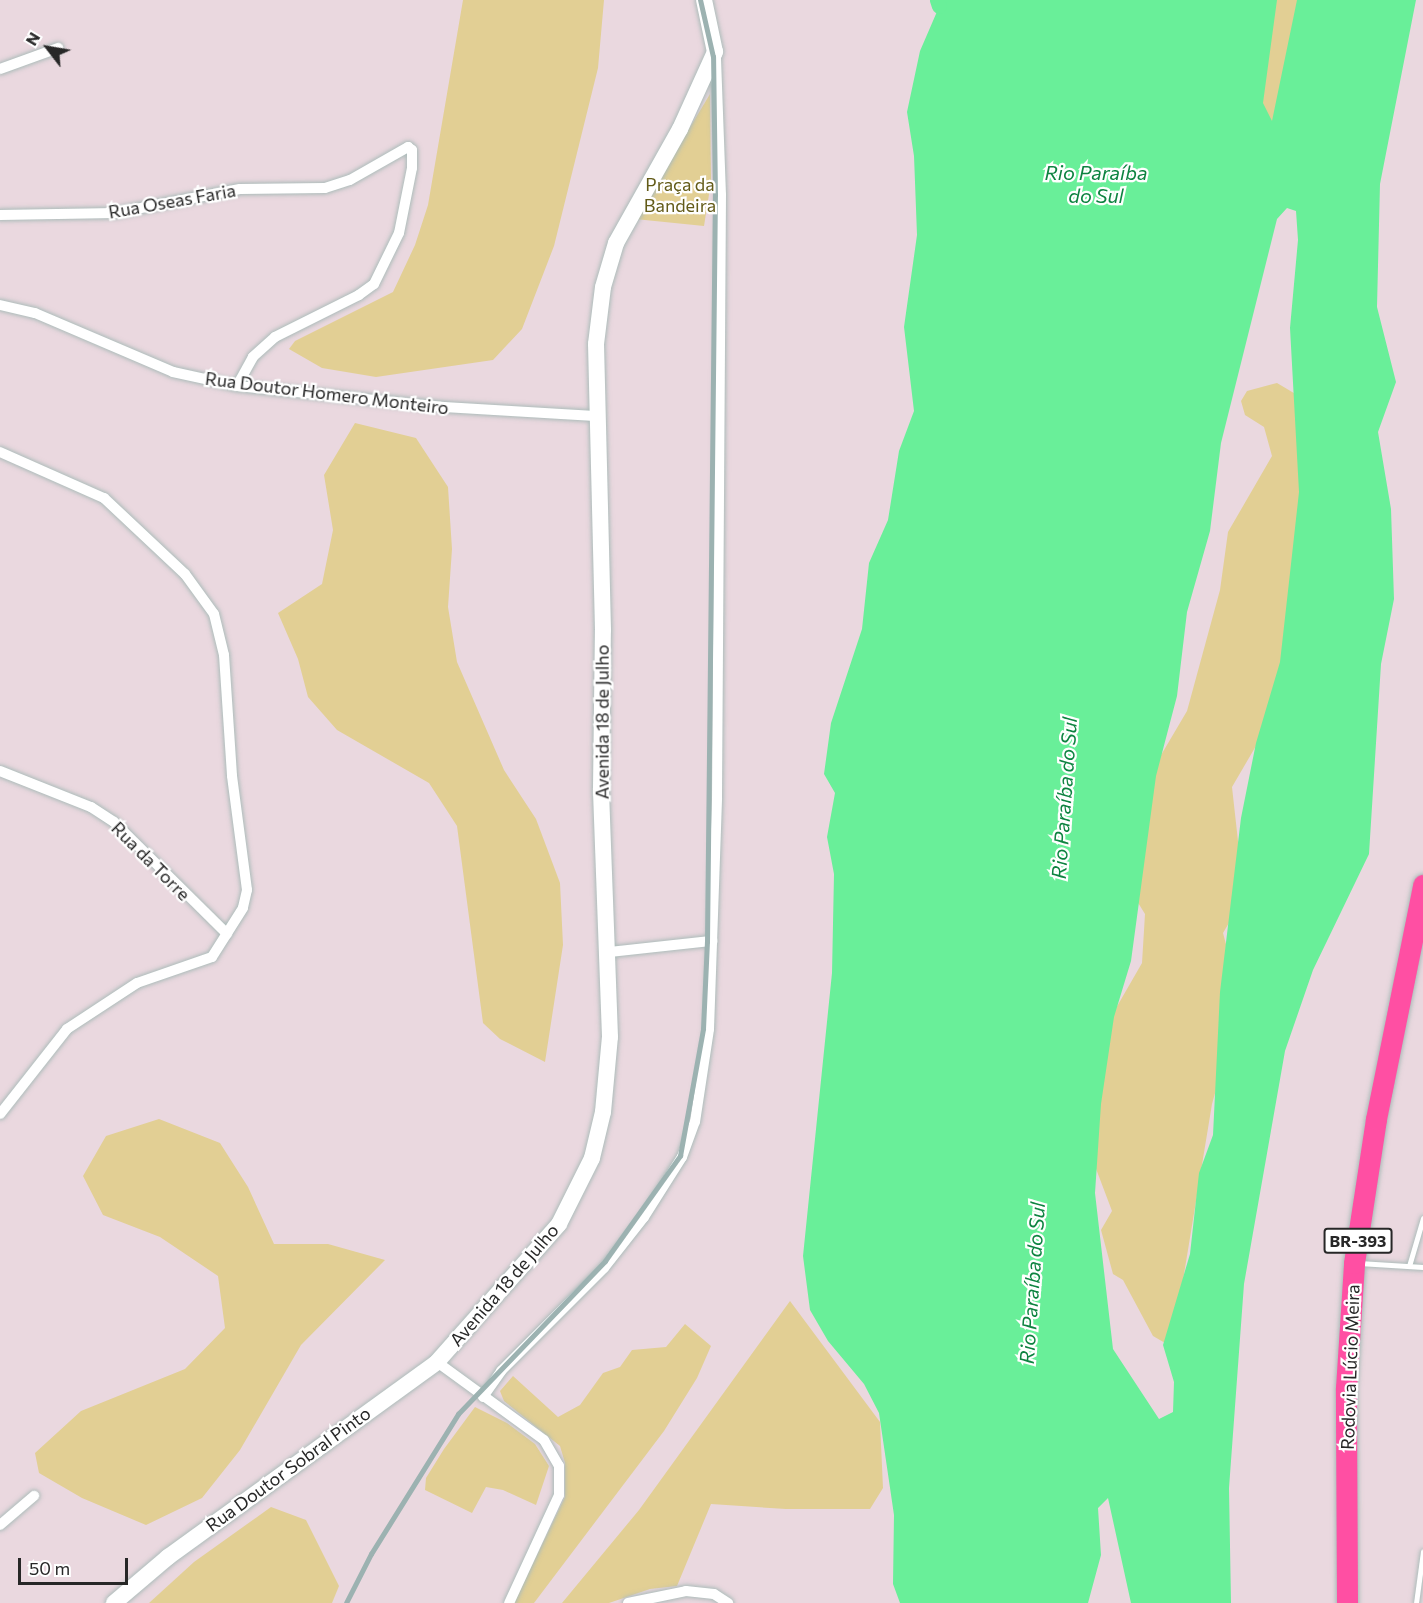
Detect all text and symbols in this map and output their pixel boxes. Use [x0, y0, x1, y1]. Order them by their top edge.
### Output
north arrow [18, 18, 78, 78]
text: N [21, 28, 43, 49]
water label: Rio Paraíba do Sul [1044, 160, 1148, 207]
park label: Praça da Bandeira [644, 174, 716, 216]
street label: Rua Oseas Faria [107, 179, 237, 223]
street label: Rua Doutor Homero Monteiro [204, 367, 450, 419]
street label: Avenida 18 de Julho [591, 645, 613, 799]
water label: Rio Paraíba do Sul [1046, 716, 1082, 880]
street label: Rua da Torre [107, 817, 195, 905]
water label: Rio Paraíba do Sul [1014, 1201, 1050, 1365]
street label: Avenida 18 de Julho [445, 1220, 563, 1350]
road number: BR-393 [1324, 1228, 1392, 1254]
street label: Rodovia Lúcio Meira [1336, 1284, 1364, 1450]
street label: Rua Doutor Sobral Pinto [201, 1402, 375, 1536]
scale bar [21, 1546, 130, 1584]
text: 50 m [29, 1557, 70, 1579]

